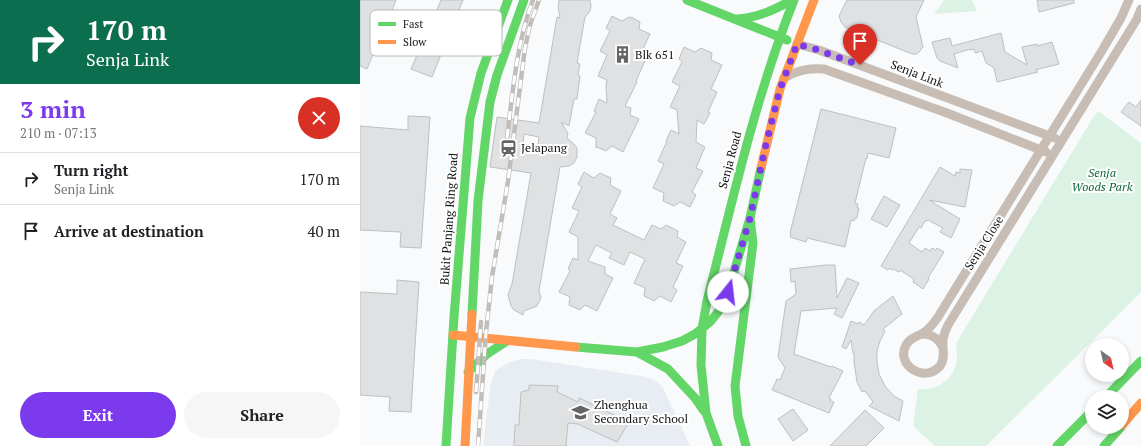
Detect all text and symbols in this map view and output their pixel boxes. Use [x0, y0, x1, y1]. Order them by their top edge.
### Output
legend [370, 10, 502, 56]
text: 170 m [86, 11, 167, 48]
icon: right [20, 16, 72, 68]
text: Fast [403, 17, 423, 31]
pin [843, 24, 877, 65]
icon: arrive [849, 30, 871, 52]
text: Slow [403, 35, 427, 49]
building icon: Blk 651 [612, 45, 632, 65]
text: Senja Link [86, 47, 169, 71]
place label: Blk 651 [635, 47, 674, 62]
street label: Senja Link [889, 57, 947, 91]
text: 3 min [20, 93, 86, 125]
button: close [298, 97, 340, 139]
text: 210 m · 07:13 [20, 124, 97, 142]
street label: Senja Road [715, 129, 744, 190]
station icon: Jelapang [498, 138, 518, 158]
place label: Jelapang [521, 140, 568, 155]
street label: Bukit Panjang Ring Road [436, 152, 461, 285]
text: Turn right [54, 160, 129, 180]
park label: Senja Woods Park [1072, 165, 1133, 194]
icon: right [20, 168, 42, 190]
text: 170 m [299, 169, 340, 189]
text: Senja Link [54, 180, 114, 198]
street label: Senja Close [961, 213, 1006, 273]
icon: arrive [20, 220, 42, 242]
text: Arrive at destination [54, 221, 204, 241]
text: 40 m [307, 221, 340, 241]
position arrow [707, 271, 749, 313]
north arrow [1085, 338, 1129, 382]
map controls [1085, 338, 1129, 434]
button: layers [1085, 390, 1129, 434]
button: Exit [20, 392, 176, 438]
button: Share [184, 392, 340, 438]
place label: Zhenghua Secondary School [594, 397, 688, 426]
school or university icon: Zhenghua Secondary School [571, 402, 591, 422]

